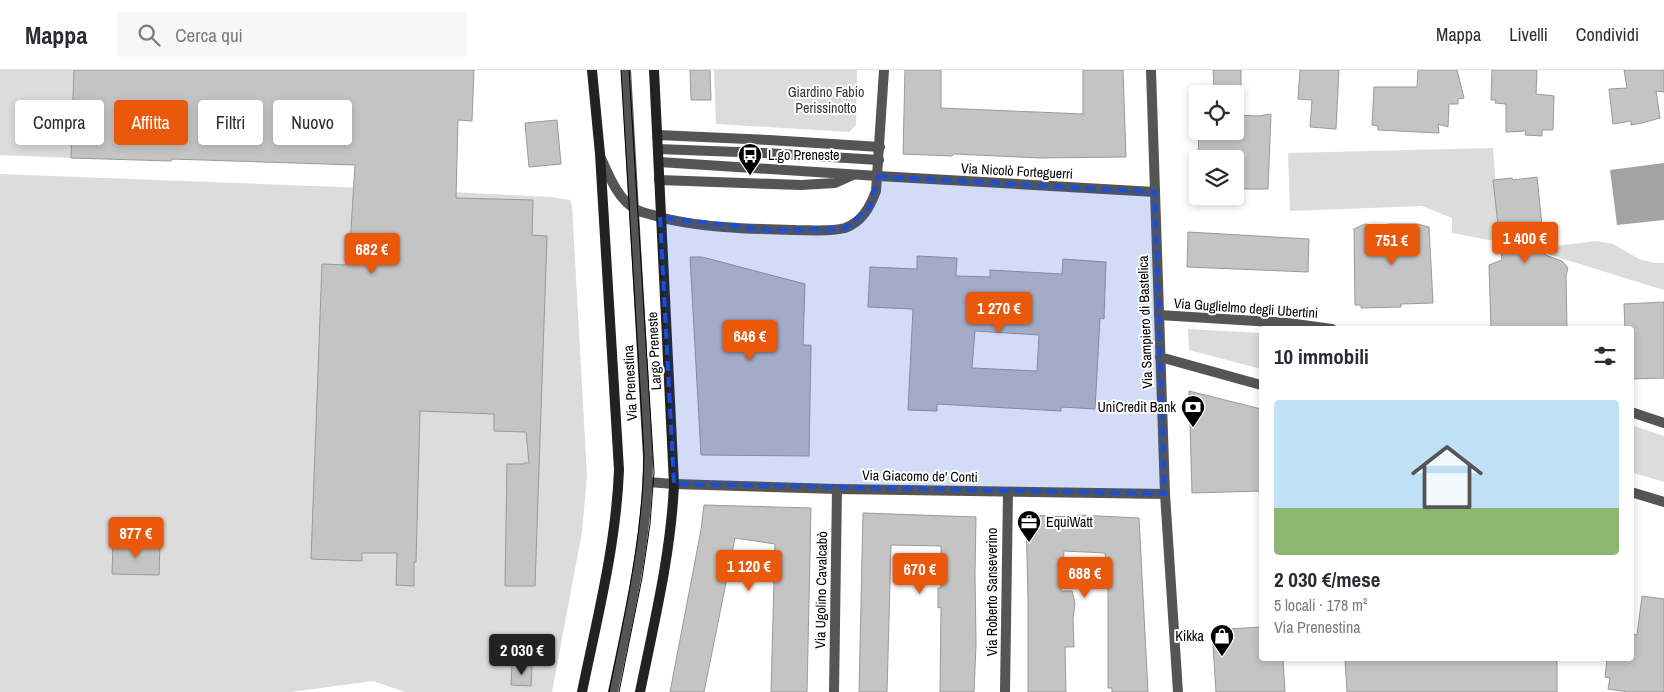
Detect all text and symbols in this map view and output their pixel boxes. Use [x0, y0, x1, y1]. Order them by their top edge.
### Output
search box [117, 12, 467, 57]
text: Mappa [25, 19, 87, 51]
icon: search [135, 21, 163, 49]
text: Cerca qui [175, 22, 243, 48]
text: Mappa [1436, 22, 1481, 47]
text: Livelli [1509, 22, 1548, 47]
text: Condividi [1576, 22, 1639, 47]
park label: Giardino Fabio Perissinotto [788, 83, 864, 117]
map controls [1189, 85, 1244, 205]
button: locate [1189, 85, 1244, 140]
chip: Compra [15, 100, 104, 145]
chip: Affitta [114, 100, 188, 145]
chip: Filtri [198, 100, 263, 145]
chip: Nuovo [273, 100, 352, 145]
bus stop icon: L.go Preneste [737, 142, 763, 176]
place label: L.go Preneste [768, 146, 839, 164]
button: layers [1189, 150, 1244, 205]
street label: Via Nicolò Forteguerri [961, 159, 1073, 183]
pin: 1 400 € [1479, 222, 1571, 264]
pin: 751 € [1357, 224, 1427, 266]
text: 1 400 € [1503, 227, 1547, 249]
text: 751 € [1376, 229, 1408, 251]
pin: 682 € [337, 232, 407, 275]
text: 682 € [356, 238, 388, 260]
street label: Via Sampiero di Bastelica [1134, 255, 1156, 389]
pin: 1 270 € [953, 292, 1045, 334]
street label: Via Guglielmo degli Ubertini [1173, 294, 1319, 322]
text: 1 270 € [977, 297, 1021, 319]
street label: Largo Preneste [643, 311, 665, 391]
pin: 646 € [715, 320, 785, 362]
text: 646 € [734, 325, 766, 347]
text: 10 immobili [1274, 342, 1369, 371]
icon: filters [1591, 342, 1619, 370]
street label: Via Prenestina [619, 344, 641, 421]
bank icon: UniCredit Bank [1180, 394, 1206, 428]
place label: UniCredit Bank [1098, 398, 1176, 416]
icon: home [1402, 432, 1492, 522]
street label: Via Giacomo de' Conti [862, 466, 978, 486]
office icon: EquiWatt [1016, 509, 1042, 543]
place label: EquiWatt [1046, 513, 1093, 531]
pin: 877 € [101, 516, 171, 559]
text: 877 € [120, 522, 152, 544]
street label: Via Roberto Sanseverino [983, 528, 1001, 656]
street label: Via Ugolino Cavalcabò [811, 531, 831, 649]
pin: 1 120 € [703, 550, 795, 592]
pin: 670 € [885, 552, 955, 595]
text: 1 120 € [727, 555, 771, 577]
pin: 688 € [1050, 556, 1120, 599]
text: 670 € [904, 558, 936, 580]
text: 688 € [1069, 562, 1101, 584]
text: 2 030 €/mese [1274, 565, 1380, 594]
text: 5 locali · 178 m² [1274, 594, 1367, 616]
text: Via Prenestina [1274, 616, 1361, 638]
shop icon: Kikka [1209, 623, 1235, 657]
place label: Kikka [1175, 627, 1205, 645]
pin: 2 030 € [476, 634, 568, 676]
text: 2 030 € [500, 639, 544, 661]

